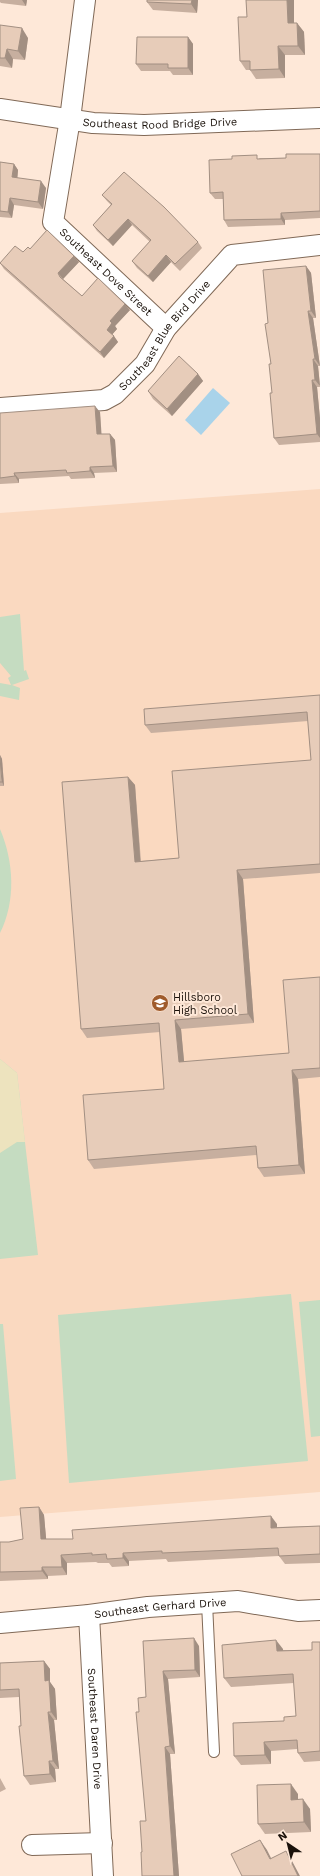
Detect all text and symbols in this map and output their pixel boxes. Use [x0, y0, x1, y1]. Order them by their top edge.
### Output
street label: Southeast Rood Bridge Drive [82, 115, 237, 132]
street label: Southeast Dove Street [57, 225, 155, 319]
street label: Southeast Blue Bird Drive [116, 277, 213, 393]
place label: Hillsboro High School [173, 991, 238, 1017]
school or university icon: Hillsboro High School [150, 993, 170, 1013]
street label: Southeast Gerhard Drive [93, 1595, 227, 1621]
street label: Southeast Daren Drive [85, 1668, 105, 1790]
north arrow [268, 1824, 308, 1864]
text: N [275, 1829, 290, 1844]

